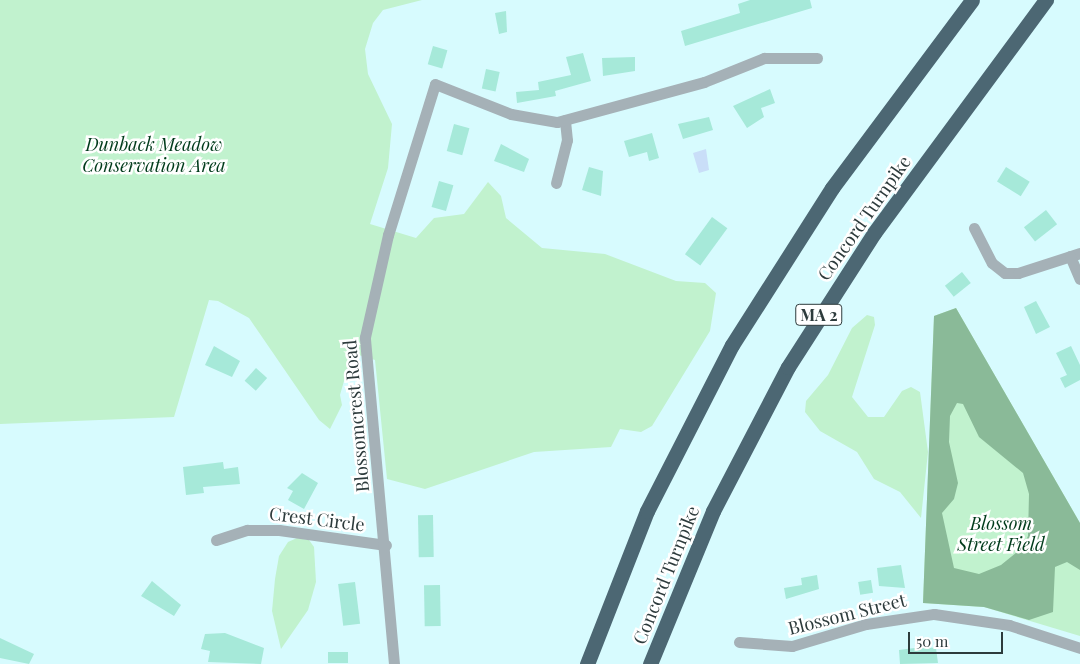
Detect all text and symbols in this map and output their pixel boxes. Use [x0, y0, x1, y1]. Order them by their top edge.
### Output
park label: Dunback Meadow Conservation Area [82, 134, 226, 176]
street label: Concord Turnpike [813, 151, 915, 285]
road number: MA 2 [794, 302, 844, 328]
street label: Blossomcrest Road [339, 339, 373, 493]
street label: Crest Circle [268, 502, 366, 536]
street label: Concord Turnpike [628, 503, 704, 647]
park label: Blossom Street Field [957, 513, 1045, 556]
street label: Blossom Street [786, 589, 908, 639]
scale bar [910, 622, 1005, 654]
text: 50 m [916, 631, 948, 651]

